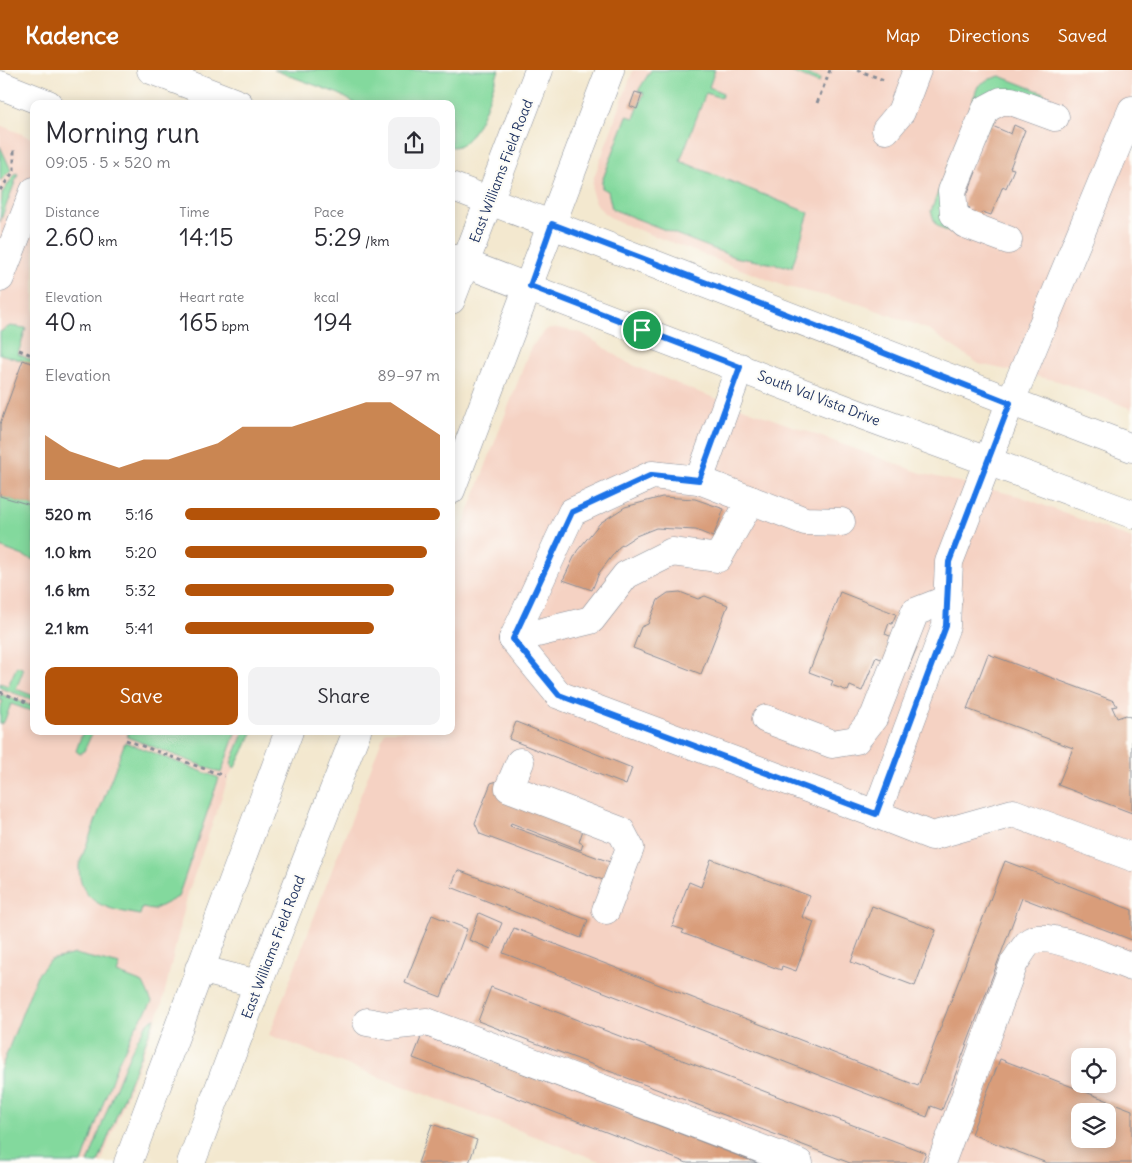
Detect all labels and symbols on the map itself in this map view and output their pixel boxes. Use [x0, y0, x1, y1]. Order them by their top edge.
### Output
street label: East Williams Field Road [465, 97, 537, 245]
pin [621, 309, 663, 351]
street label: South Val Vista Drive [755, 366, 883, 430]
street label: East Williams Field Road [237, 873, 309, 1021]

